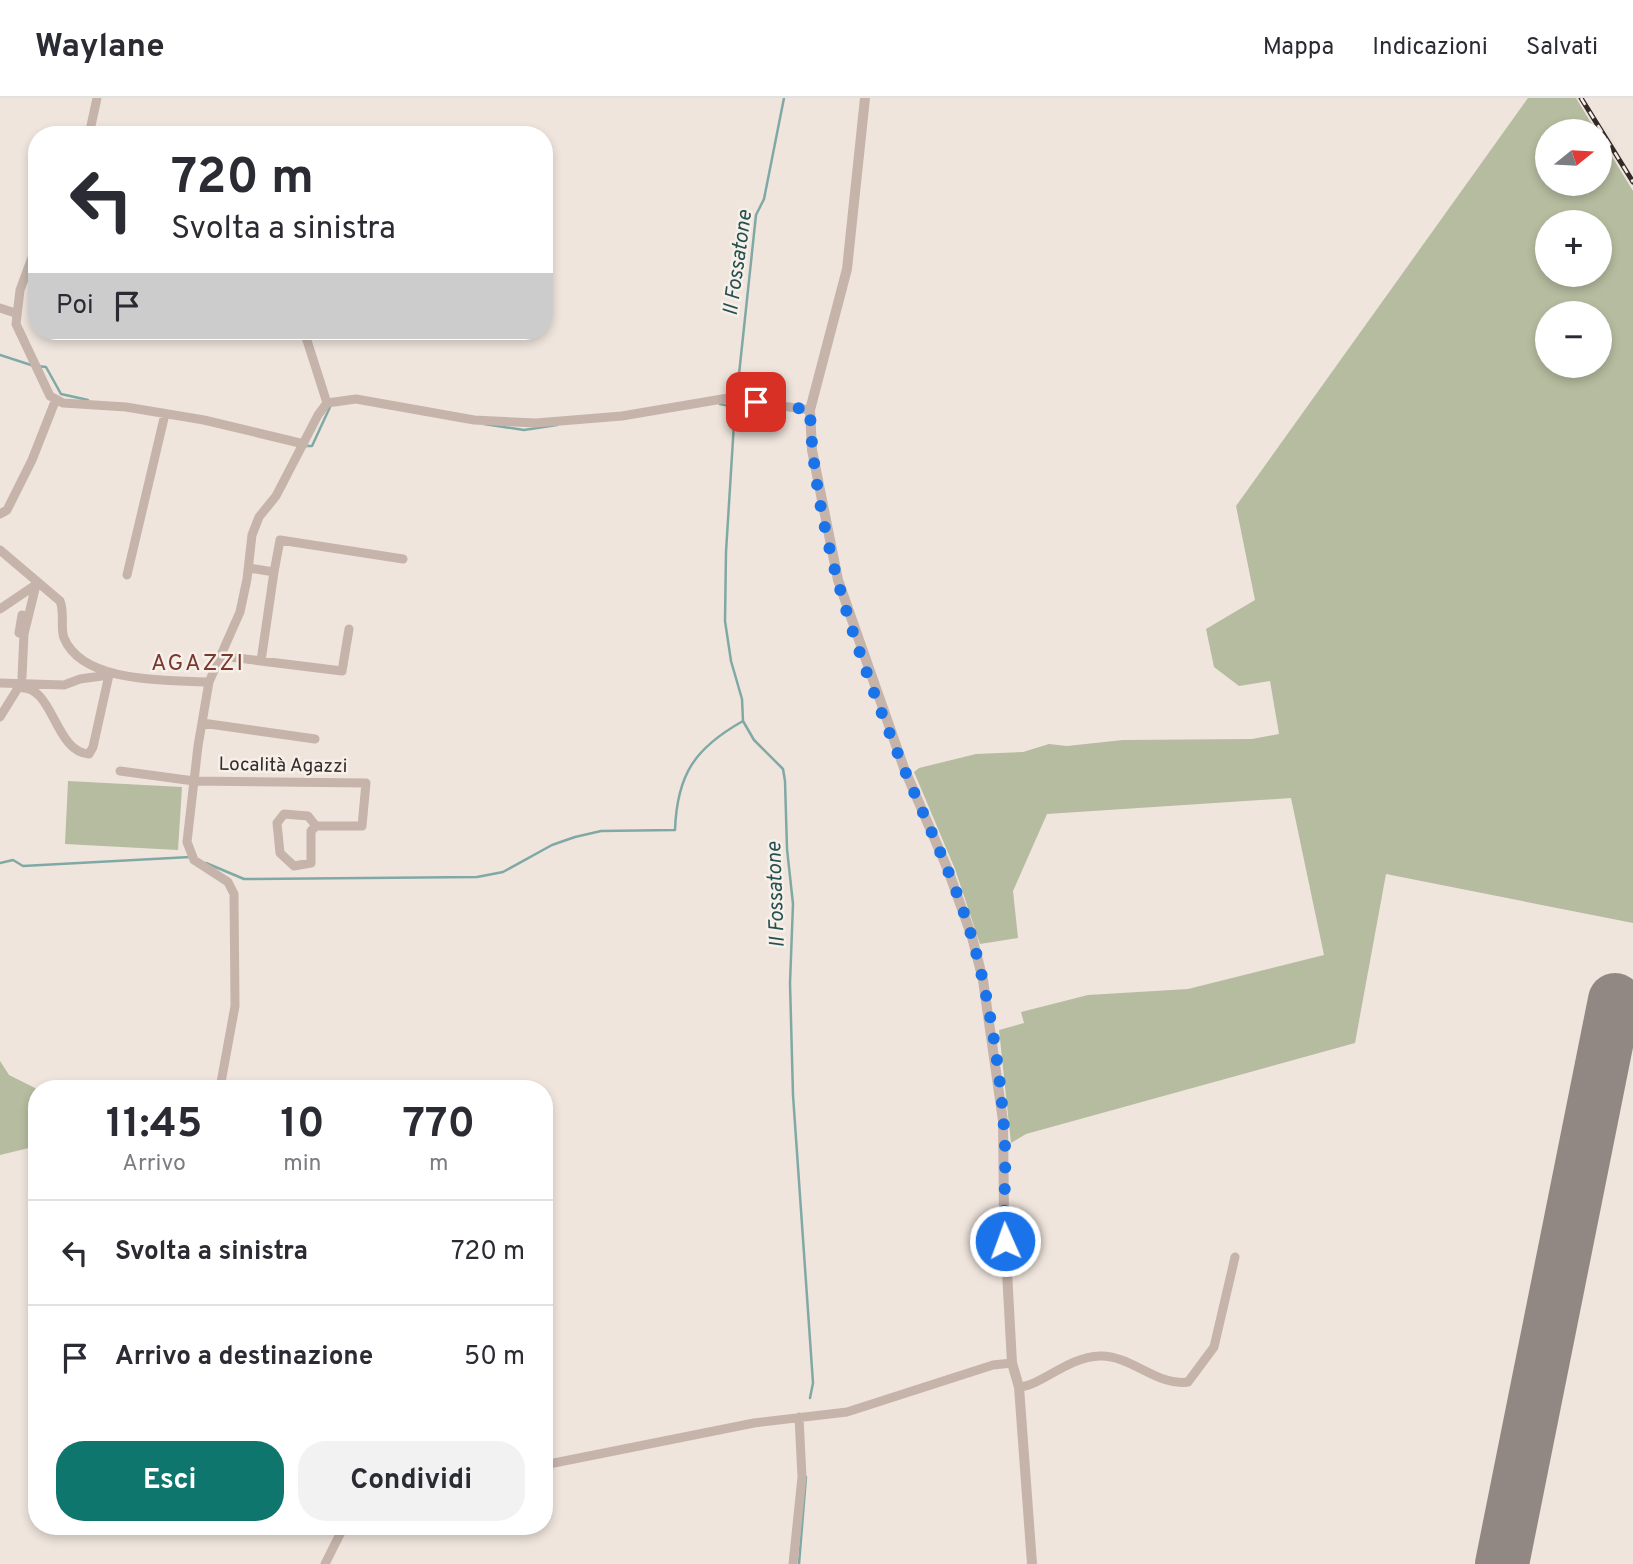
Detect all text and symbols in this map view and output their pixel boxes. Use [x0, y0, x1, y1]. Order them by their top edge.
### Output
text: Waylane [35, 27, 165, 69]
text: Mappa [1263, 33, 1334, 63]
text: Indicazioni [1372, 33, 1488, 63]
text: Salvati [1526, 33, 1598, 63]
north arrow [1535, 119, 1612, 196]
map controls [1535, 119, 1612, 378]
text: 720 m [171, 149, 314, 211]
icon: left [56, 154, 147, 245]
water label: Il Fossatone [718, 208, 759, 318]
text: Svolta a sinistra [171, 210, 396, 250]
button: + [1535, 210, 1612, 287]
icon: arrive [108, 287, 146, 325]
text: Poi [56, 290, 94, 323]
button: − [1535, 301, 1612, 378]
pin [726, 372, 786, 432]
icon: arrive [737, 383, 775, 421]
district label: AGAZZI [151, 650, 245, 679]
street label: Località Agazzi [218, 753, 348, 779]
water label: Il Fossatone [761, 840, 792, 948]
text: 11:45 [106, 1099, 202, 1152]
text: 10 [280, 1099, 325, 1152]
text: 770 [402, 1099, 475, 1152]
text: Arrivo [122, 1150, 186, 1179]
text: min [283, 1150, 322, 1179]
text: m [429, 1150, 449, 1179]
position arrow [968, 1204, 1042, 1278]
icon: left [56, 1234, 94, 1272]
text: Svolta a sinistra [115, 1236, 308, 1269]
text: 720 m [451, 1236, 525, 1269]
icon: arrive [56, 1339, 94, 1377]
text: Arrivo a destinazione [115, 1341, 373, 1374]
text: 50 m [464, 1341, 525, 1374]
button: Esci [56, 1441, 284, 1521]
button: Condividi [298, 1441, 525, 1521]

